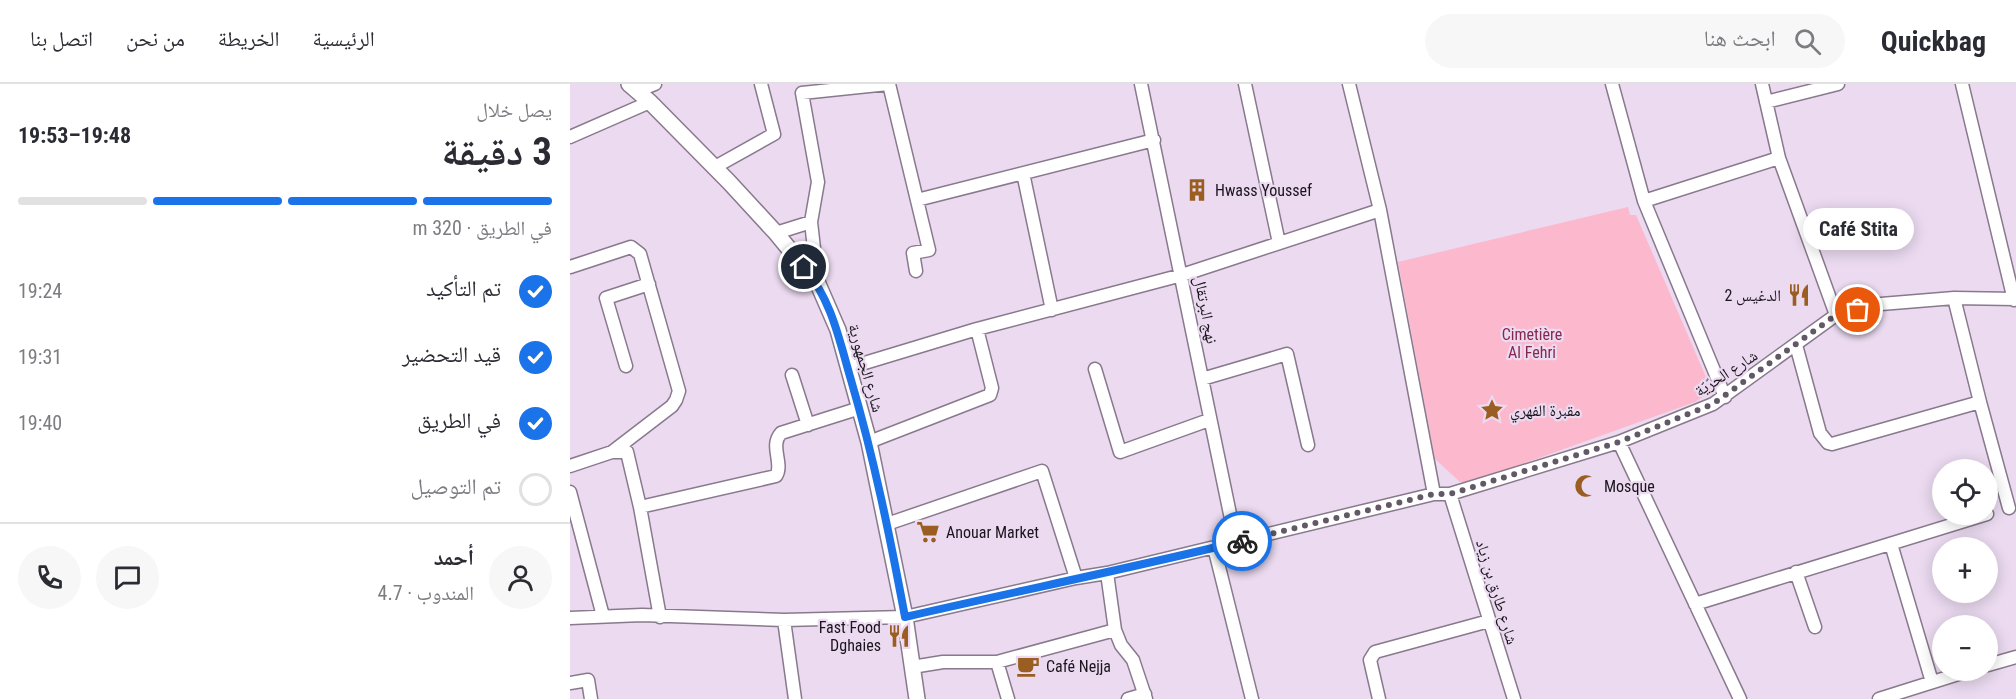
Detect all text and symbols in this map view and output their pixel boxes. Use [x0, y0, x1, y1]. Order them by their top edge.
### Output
search box [1425, 14, 1845, 68]
icon: search [1791, 25, 1824, 58]
text: Quickbag [1881, 25, 1986, 58]
text: ابحث هنا [1704, 26, 1776, 51]
text: اتصل بنا [30, 27, 93, 51]
text: من نحن [126, 27, 185, 51]
text: الخريطة [218, 27, 280, 51]
text: الرئيسية [313, 27, 375, 51]
text: يصل خلال [476, 98, 552, 122]
text: 19:48–19:53 [18, 123, 131, 148]
text: 3 دقيقة [441, 129, 552, 175]
building icon: Hwass Youssef [1184, 177, 1210, 203]
place label: Hwass Youssef [1215, 181, 1312, 200]
callout: Café Stita [1802, 208, 1914, 250]
text: في الطريق · 320 m [413, 216, 552, 240]
text: Café Stita [1819, 217, 1898, 241]
pin [778, 241, 829, 292]
icon: home [787, 250, 820, 283]
icon: check [519, 275, 552, 308]
street label: نهج البرتقال [1189, 275, 1222, 346]
text: تم التأكيد [426, 276, 501, 301]
text: 19:24 [18, 279, 62, 303]
restaurant icon: الدغيس 2 [1786, 282, 1812, 308]
pin [1832, 284, 1883, 335]
place label: الدغيس 2 [1725, 286, 1781, 306]
icon: bag [1841, 293, 1874, 326]
street label: شارع الجمهورية [843, 322, 888, 415]
park label: Cimetière Al Fehri [1502, 325, 1562, 362]
icon: check [519, 341, 552, 374]
text: قيد التحضير [402, 342, 501, 367]
text: 19:31 [18, 345, 62, 369]
street label: شارع الحرّيّة [1691, 346, 1762, 401]
place icon: مقبرة الفهري [1479, 397, 1505, 423]
place label: مقبرة الفهري [1510, 401, 1581, 423]
icon: check [519, 407, 552, 440]
text: في الطريق [417, 408, 501, 433]
text: 19:40 [18, 411, 62, 435]
map controls [1932, 459, 1998, 681]
button: locate [1932, 459, 1998, 525]
mosque icon: Mosque [1573, 473, 1599, 499]
text: تم التوصيل [410, 474, 501, 499]
place label: Mosque [1604, 477, 1655, 496]
courier [1212, 511, 1272, 571]
supermarket icon: Anouar Market [915, 519, 941, 545]
place label: Anouar Market [946, 523, 1039, 542]
icon: bike [1226, 525, 1259, 558]
street label: شارع طارق بن زياد [1471, 537, 1522, 647]
button: + [1932, 537, 1998, 603]
text: أحمد [434, 545, 474, 570]
button: phone [18, 546, 81, 609]
button: chat [96, 546, 159, 609]
button: person [489, 546, 552, 609]
text: المندوب · 4.7 [378, 581, 474, 605]
button: − [1932, 615, 1998, 681]
place label: Fast Food Dghaies [819, 618, 881, 655]
restaurant icon: Fast Food Dghaies [886, 623, 912, 649]
cafe icon: Café Nejja [1015, 653, 1041, 679]
place label: Café Nejja [1046, 657, 1111, 676]

